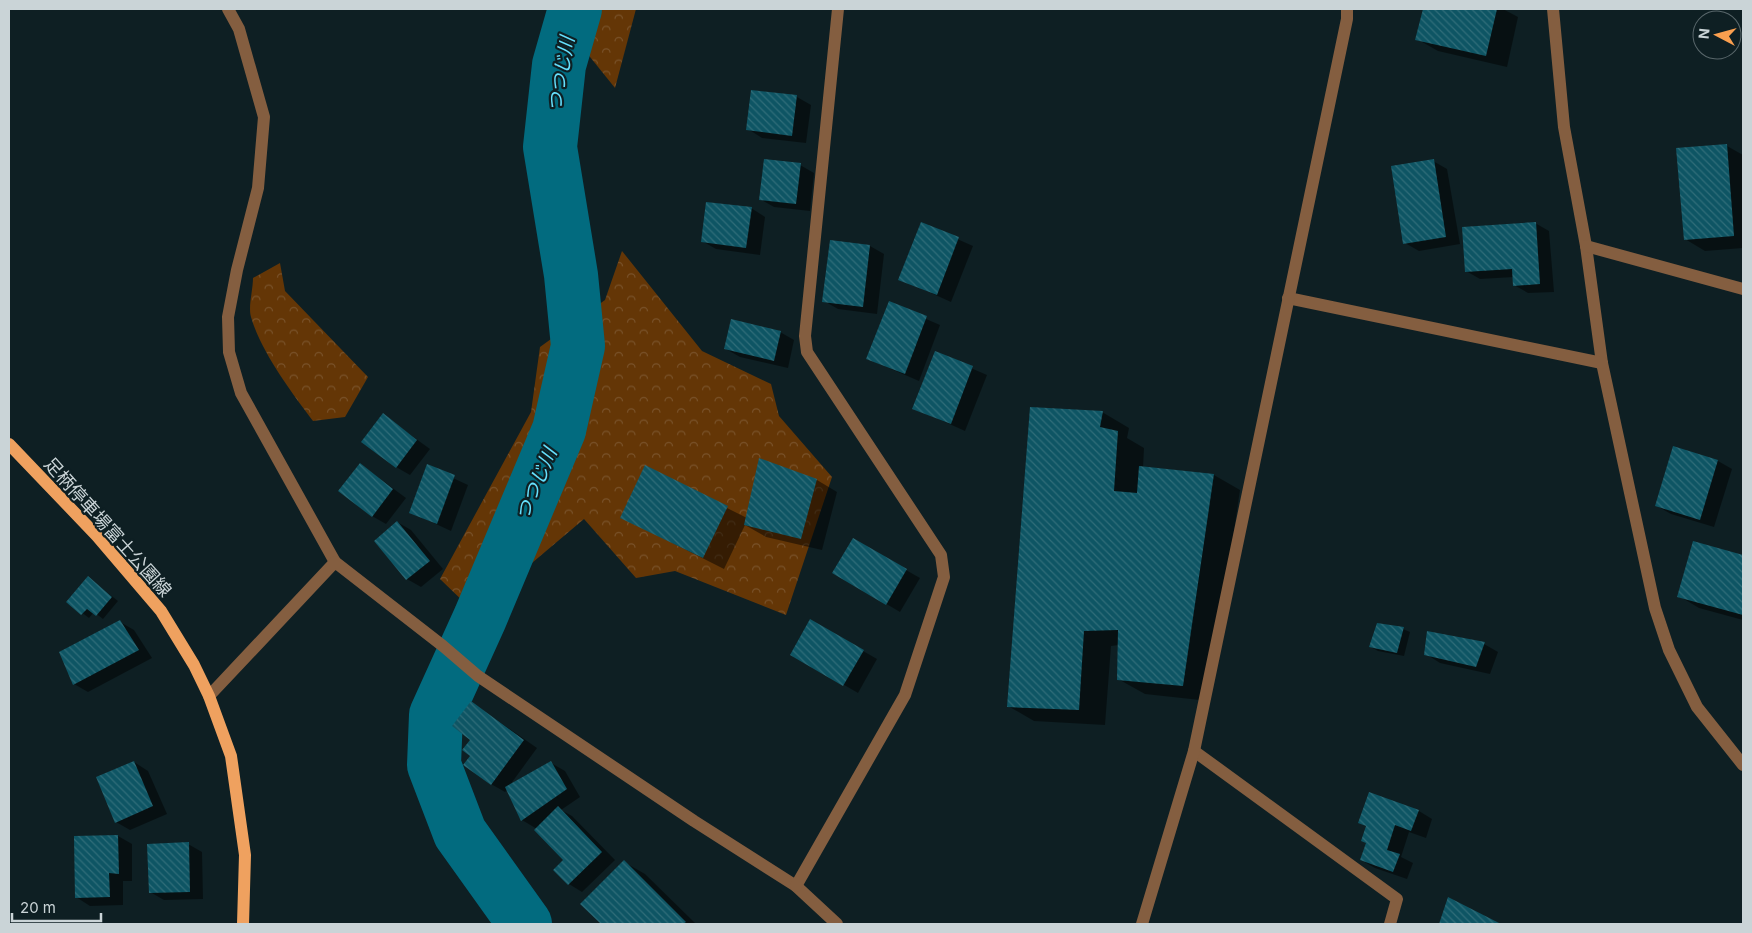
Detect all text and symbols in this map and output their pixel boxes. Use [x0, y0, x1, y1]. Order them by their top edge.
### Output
north arrow [1692, 10, 1742, 60]
text: N [1695, 27, 1713, 40]
water label: つつじ川 [543, 33, 579, 113]
water label: つつじ川 [511, 443, 562, 523]
street label: 足柄停車場富士公園線 [40, 453, 176, 601]
scale bar [12, 890, 101, 922]
text: 20 m [20, 898, 56, 917]

